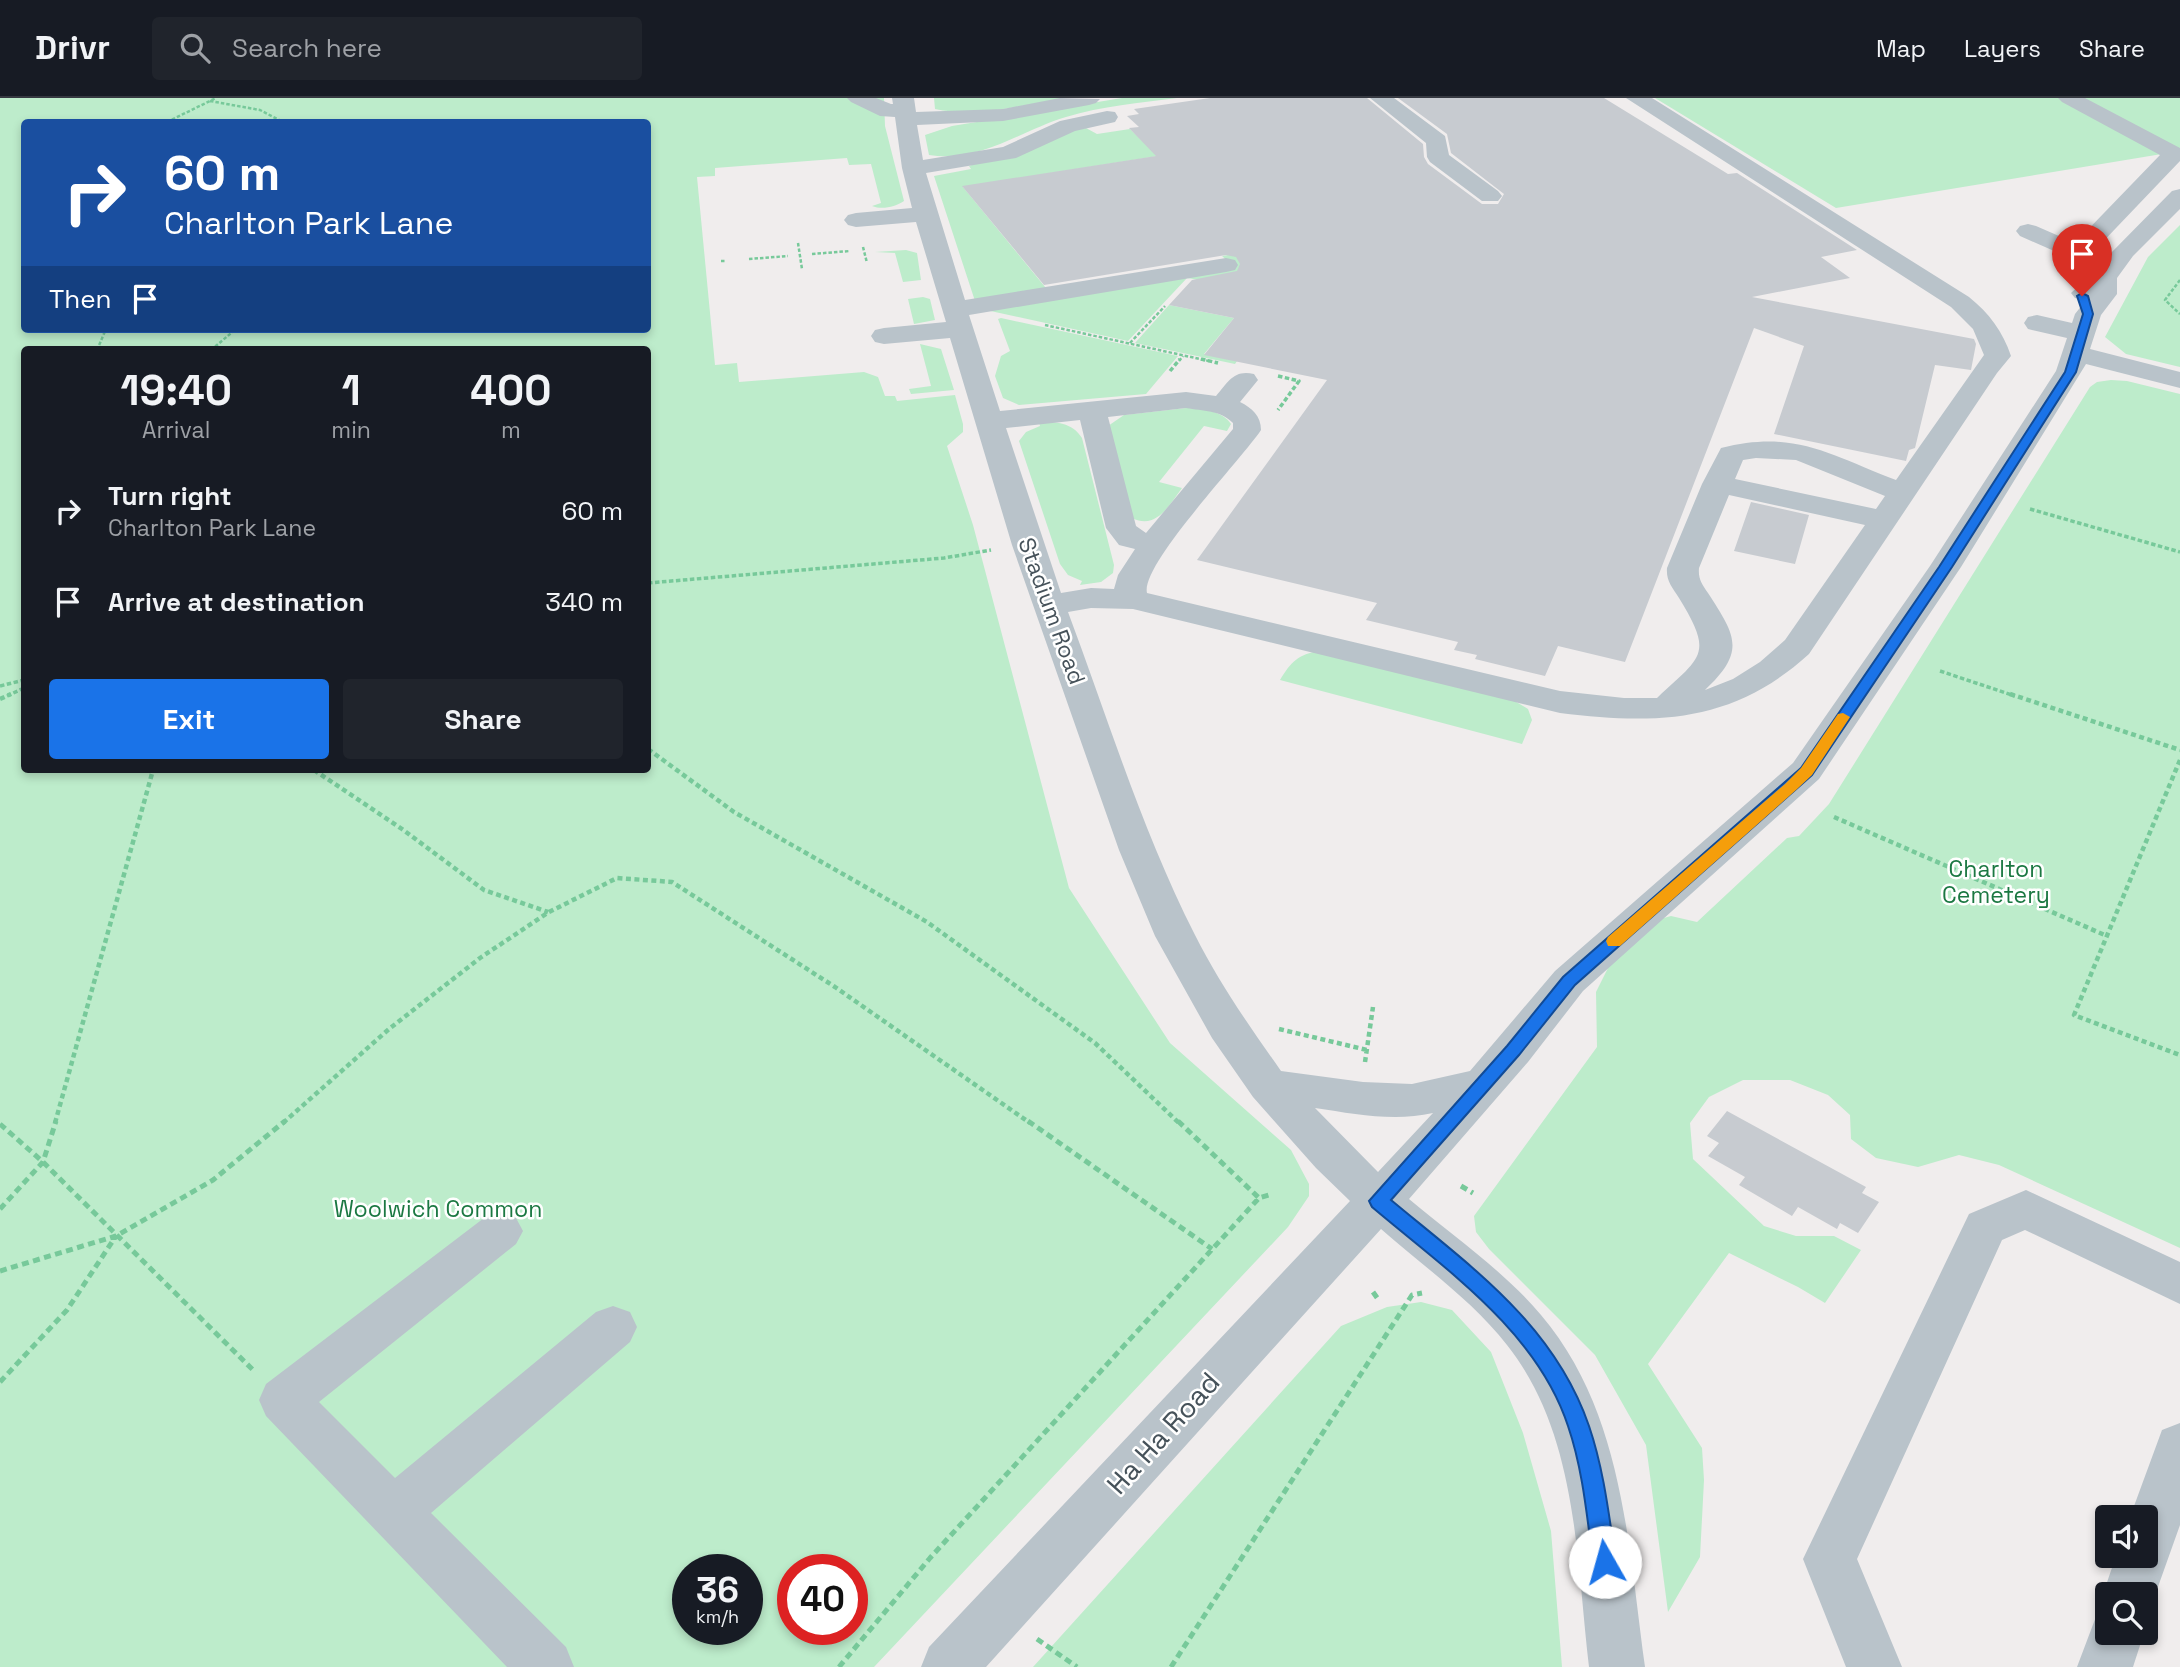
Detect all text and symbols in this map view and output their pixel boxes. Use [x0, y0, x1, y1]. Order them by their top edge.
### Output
search box [152, 17, 642, 80]
text: Drivr [35, 27, 110, 69]
icon: search [176, 29, 214, 67]
text: Search here [232, 31, 382, 65]
text: Map [1876, 33, 1926, 64]
text: Layers [1964, 33, 2041, 64]
text: Share [2079, 33, 2145, 64]
text: 60 m [164, 142, 280, 204]
icon: right [49, 147, 140, 238]
text: Charlton Park Lane [164, 203, 453, 243]
pin [2052, 224, 2112, 296]
icon: arrive [2063, 235, 2101, 273]
icon: arrive [126, 280, 164, 318]
text: Then [49, 282, 112, 316]
text: 19:40 [120, 364, 232, 417]
text: 1 [342, 364, 361, 417]
text: 400 [470, 364, 552, 417]
text: Arrival [142, 415, 210, 445]
text: min [331, 415, 371, 445]
text: m [501, 415, 521, 445]
text: Turn right [108, 479, 232, 513]
icon: right [49, 492, 87, 530]
text: 60 m [561, 494, 623, 528]
text: Charlton Park Lane [108, 513, 316, 543]
street label: Stadium Road [1012, 533, 1092, 689]
icon: arrive [49, 583, 87, 621]
text: Arrive at destination [108, 585, 365, 619]
text: 340 m [545, 585, 623, 619]
button: Exit [49, 679, 329, 759]
button: Share [343, 679, 623, 759]
park label: Charlton Cemetery [1942, 854, 2050, 910]
park label: Woolwich Common [334, 1194, 542, 1224]
street label: Ha Ha Road [1099, 1364, 1227, 1502]
map controls [2095, 1505, 2158, 1645]
button: sound [2095, 1505, 2158, 1568]
position arrow [1568, 1525, 1642, 1599]
speed limit sign: 40 [777, 1554, 868, 1645]
text: 36 [696, 1568, 739, 1612]
button: search [2095, 1582, 2158, 1645]
text: km/h [696, 1605, 739, 1628]

